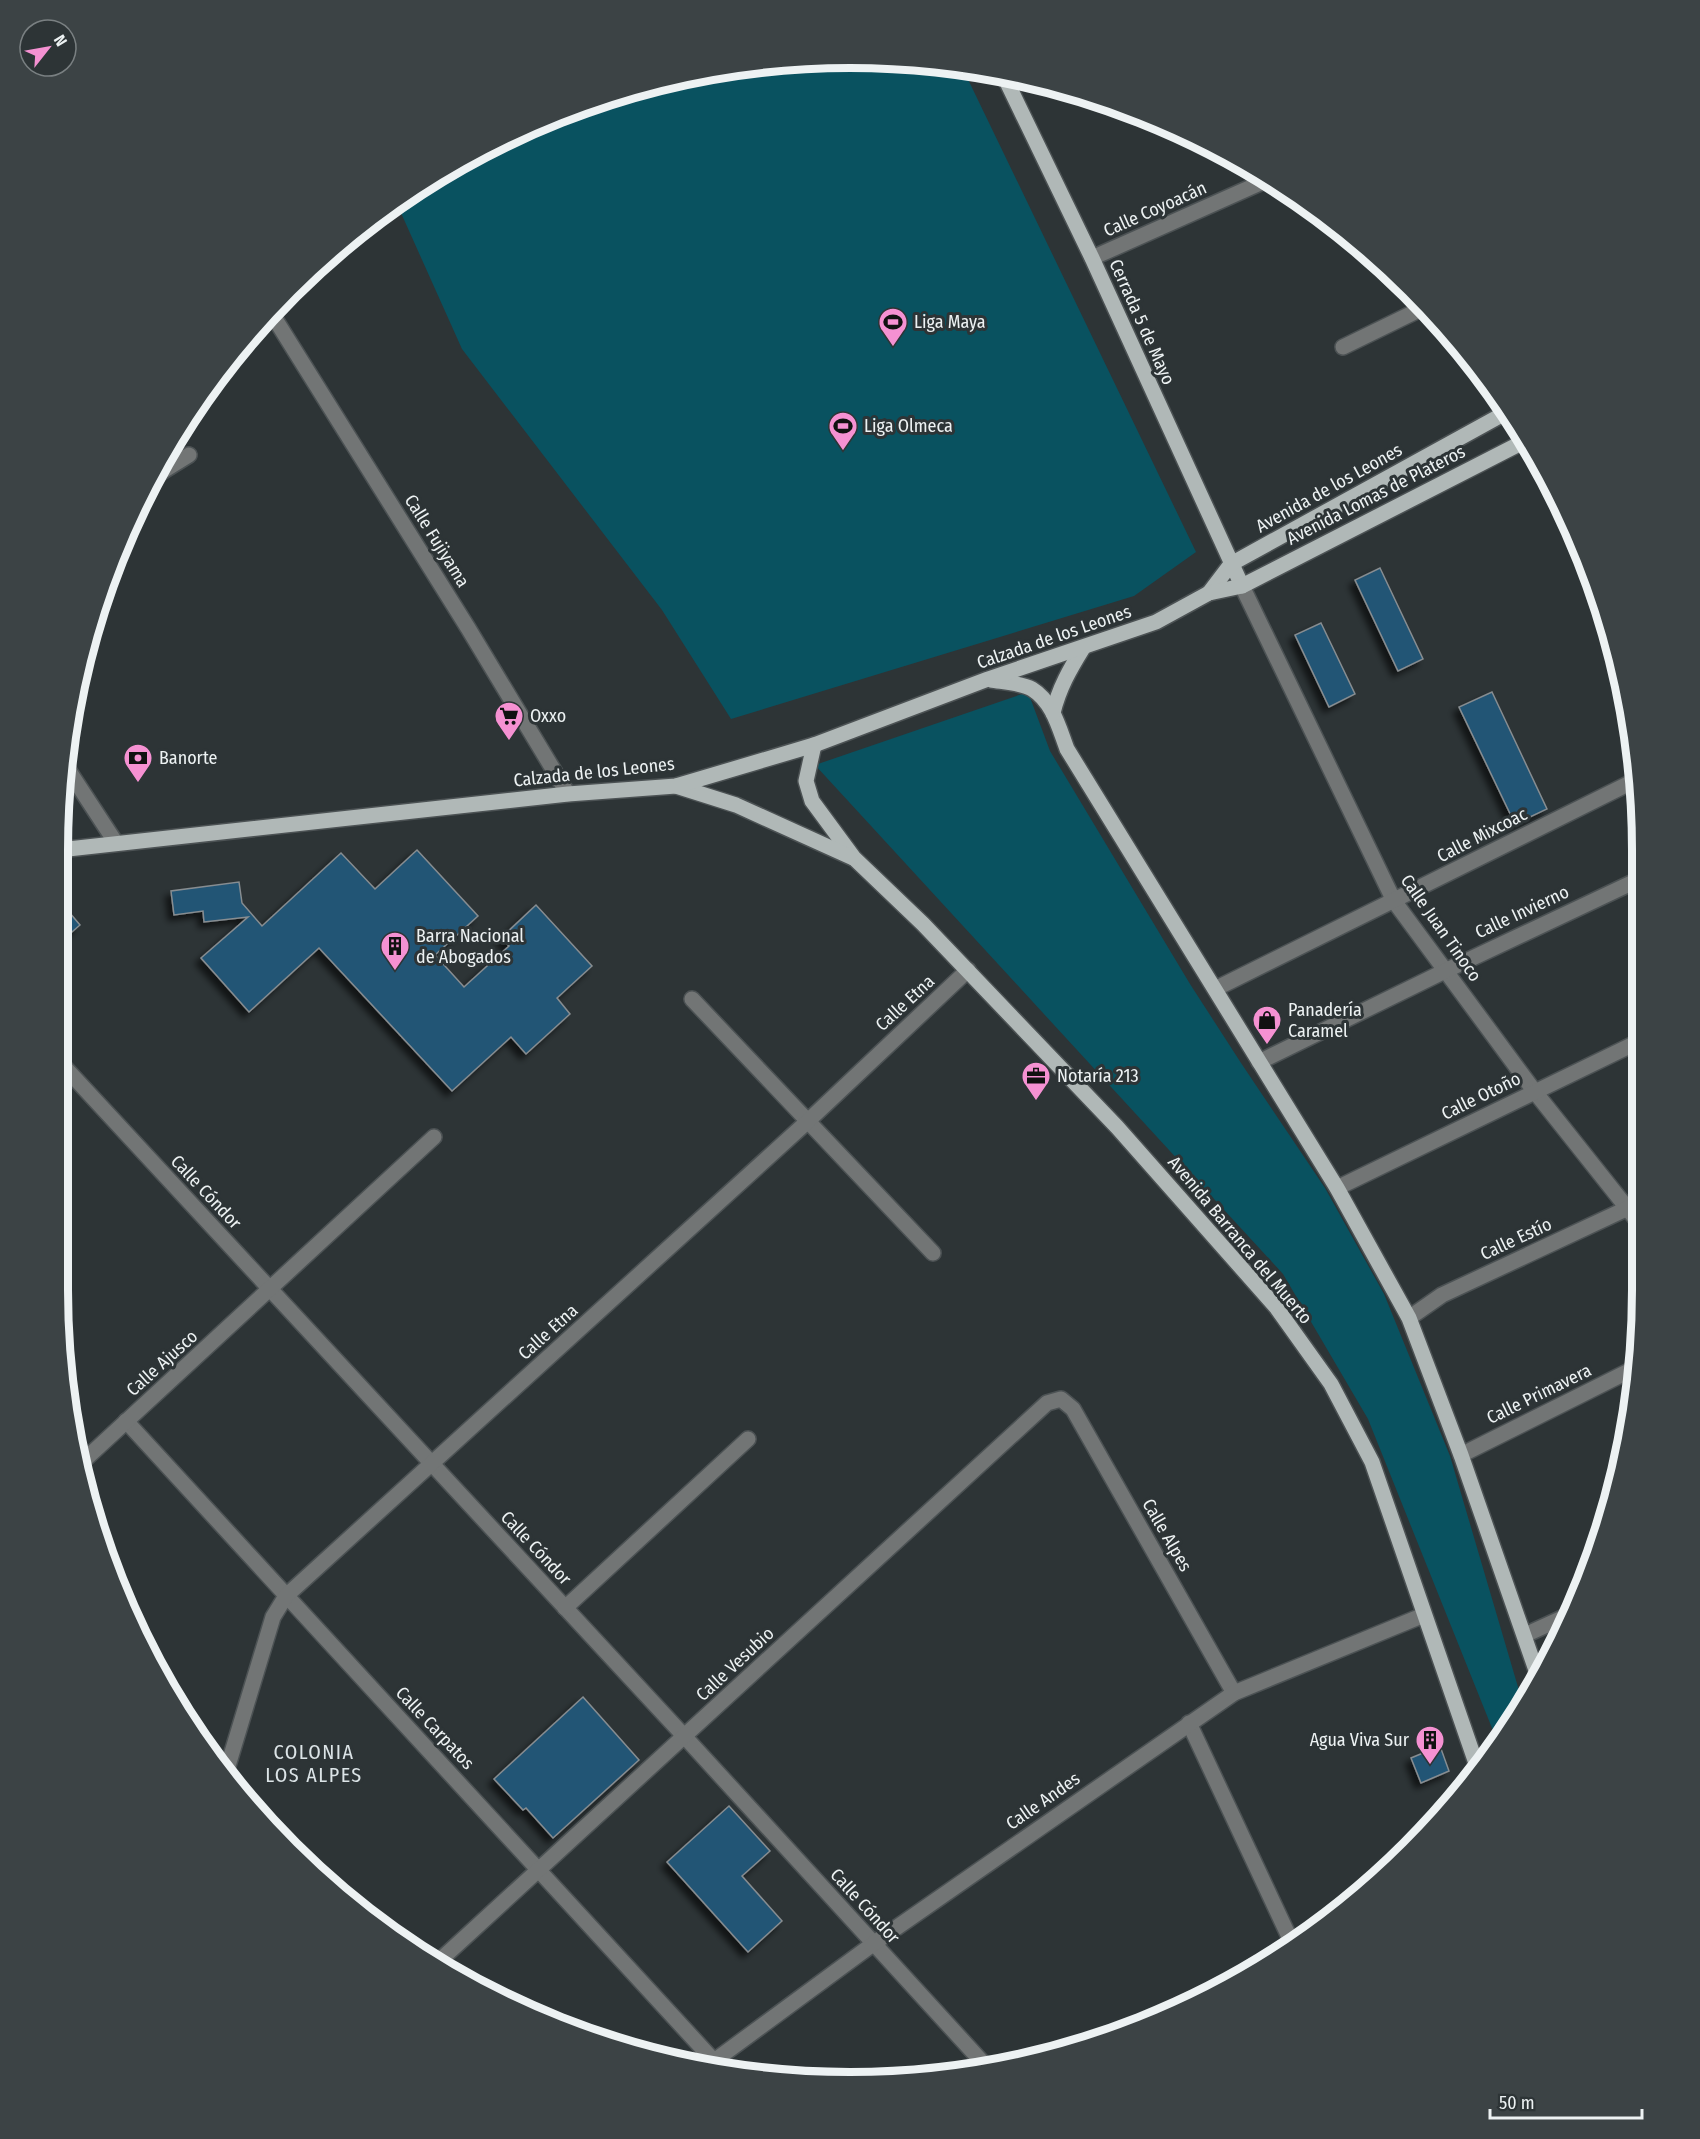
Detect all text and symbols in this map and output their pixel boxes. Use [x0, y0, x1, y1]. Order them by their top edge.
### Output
north arrow [18, 18, 78, 78]
text: N [50, 32, 71, 50]
street label: Calle Coyoacán [1100, 177, 1210, 241]
street label: Cerrada 5 de Mayo [1104, 256, 1180, 388]
sports icon: Liga Maya [877, 306, 909, 348]
place label: Liga Maya [914, 311, 986, 333]
sports icon: Liga Olmeca [827, 410, 859, 452]
place label: Liga Olmeca [864, 415, 953, 437]
street label: Avenida de los Leones [1252, 439, 1406, 537]
street label: Avenida Lomas de Plateros [1283, 440, 1469, 550]
street label: Calle Fujiyama [400, 491, 474, 592]
street label: Calzada de los Leones [974, 600, 1134, 674]
supermarket icon: Oxxo [493, 700, 525, 742]
place label: Oxxo [530, 705, 566, 727]
bank icon: Banorte [122, 742, 154, 784]
place label: Banorte [159, 747, 218, 769]
street label: Calzada de los Leones [512, 753, 676, 791]
street label: Calle Mixcoac [1433, 803, 1531, 867]
street label: Calle Juan Tinoco [1396, 870, 1486, 986]
street label: Calle Invierno [1472, 881, 1572, 943]
place label: Barra Nacional de Abogados [416, 925, 524, 968]
building icon: Barra Nacional de Abogados [379, 930, 411, 972]
street label: Calle Etna [871, 970, 939, 1036]
place label: Panadería Caramel [1288, 999, 1362, 1042]
shop icon: Panadería Caramel [1251, 1004, 1283, 1046]
office icon: Notaría 213 [1020, 1060, 1052, 1102]
place label: Notaría 213 [1057, 1065, 1139, 1087]
street label: Calle Otoño [1438, 1067, 1524, 1125]
street label: Calle Cóndor [166, 1150, 246, 1234]
street label: Avenida Barranca del Muerto [1163, 1152, 1317, 1328]
street label: Calle Estío [1477, 1213, 1555, 1265]
street label: Calle Etna [514, 1299, 582, 1364]
street label: Calle Ajusco [122, 1325, 202, 1401]
street label: Calle Primavera [1483, 1359, 1595, 1429]
street label: Calle Alpes [1137, 1495, 1197, 1576]
street label: Calle Cóndor [496, 1506, 576, 1590]
street label: Calle Vesubio [692, 1622, 778, 1706]
street label: Calle Carpatos [391, 1682, 479, 1774]
building icon: Agua Viva Sur [1414, 1724, 1446, 1766]
place label: Agua Viva Sur [1310, 1729, 1410, 1751]
district label: COLONIA LOS ALPES [265, 1740, 363, 1787]
street label: Calle Andes [1002, 1767, 1085, 1834]
street label: Calle Cóndor [826, 1864, 905, 1949]
scale bar [1490, 2082, 1642, 2120]
text: 50 m [1499, 2092, 1535, 2114]

